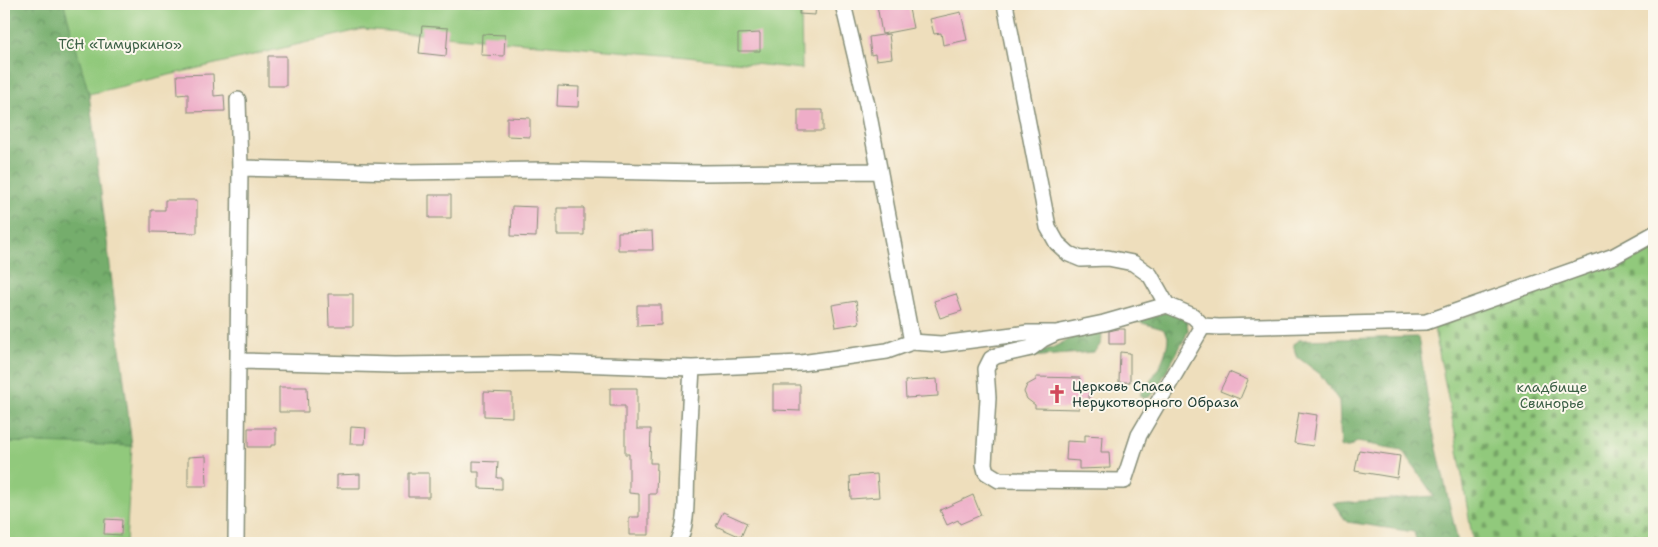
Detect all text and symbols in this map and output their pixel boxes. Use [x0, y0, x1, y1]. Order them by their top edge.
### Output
park label: ТСН «Тимуркино» [58, 35, 182, 53]
place label: Церковь Спаса Нерукотворного Образа [1072, 377, 1239, 411]
park label: кладбище Свинорье [1517, 378, 1588, 412]
church icon: Церковь Спаса Нерукотворного Образа [1046, 383, 1068, 405]

